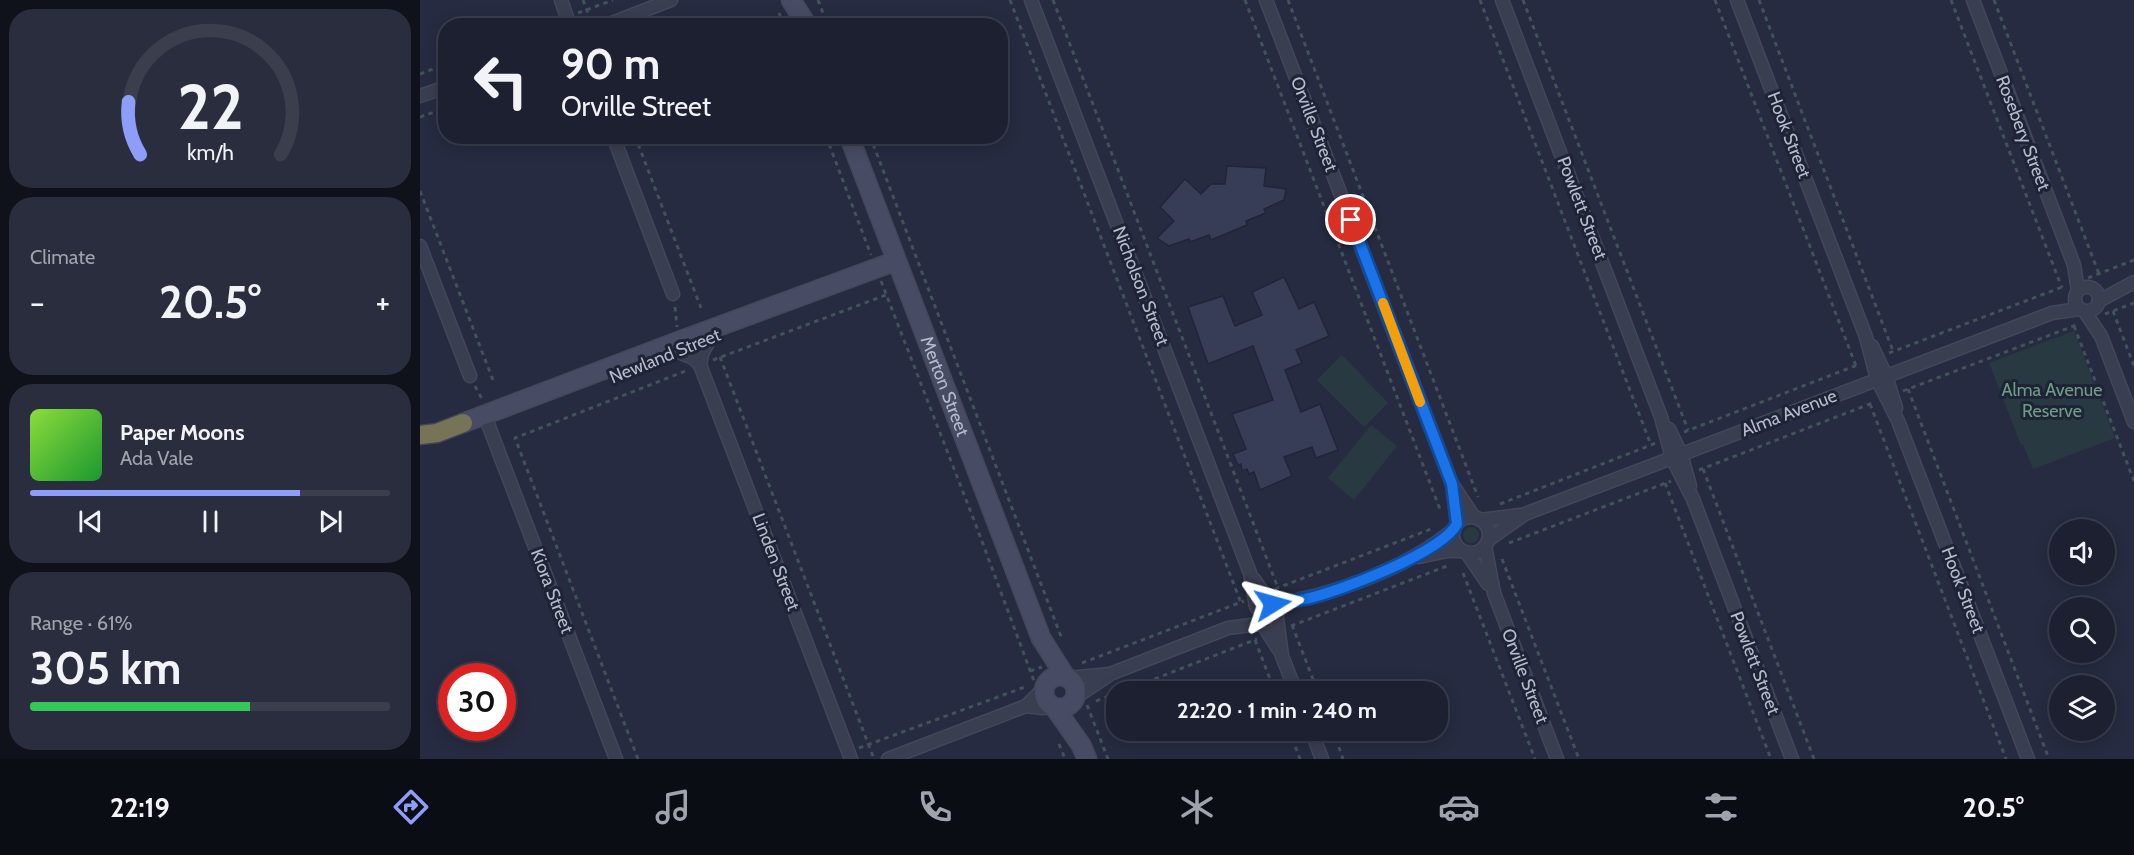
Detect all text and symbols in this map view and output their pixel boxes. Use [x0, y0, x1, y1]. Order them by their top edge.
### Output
text: 90 m [561, 38, 660, 90]
icon: left [462, 42, 540, 120]
text: 22 [177, 69, 243, 145]
street label: Rosebery Street [1991, 72, 2055, 194]
street label: Orville Street [1286, 73, 1342, 175]
street label: Hook Street [1762, 89, 1816, 181]
text: Orville Street [561, 90, 711, 123]
text: km/h [187, 140, 233, 166]
street label: Powlett Street [1552, 153, 1612, 263]
pin [1325, 194, 1376, 245]
icon: arrive [1334, 203, 1367, 236]
street label: Nicholson Street [1108, 223, 1174, 349]
text: Climate [30, 245, 95, 269]
text: 20.5° [159, 275, 261, 329]
text: − [30, 282, 45, 322]
text: + [375, 282, 390, 322]
street label: Newland Street [606, 324, 724, 388]
street label: Merton Street [916, 333, 974, 440]
park label: Alma Avenue Reserve [2002, 379, 2102, 422]
street label: Alma Avenue [1738, 385, 1840, 441]
text: Paper Moons [120, 419, 244, 446]
text: Ada Vale [120, 446, 193, 470]
icon: previous [74, 505, 107, 538]
icon: pause [194, 505, 227, 538]
icon: next [314, 505, 347, 538]
street label: Linden Street [747, 510, 805, 614]
map controls [2049, 519, 2115, 741]
button: sound [2049, 519, 2115, 585]
street label: Hook Street [1936, 544, 1990, 636]
street label: Kiora Street [526, 546, 578, 636]
position arrow [1241, 572, 1305, 636]
button: search [2049, 597, 2115, 663]
street label: Powlett Street [1725, 608, 1785, 718]
text: Range · 61% [30, 611, 132, 635]
street label: Orville Street [1497, 625, 1553, 727]
text: 305 km [30, 641, 181, 695]
speed limit sign: 30 [438, 663, 516, 741]
button: layers [2049, 675, 2115, 741]
text: 22:20 · 1 min · 240 m [1177, 697, 1377, 724]
icon: directions [390, 786, 432, 828]
icon: music [652, 786, 694, 828]
icon: phone [914, 786, 956, 828]
icon: climate [1176, 786, 1218, 828]
icon: car [1438, 786, 1480, 828]
icon: filters [1700, 786, 1742, 828]
text: 22:19 [110, 791, 170, 824]
text: 20.5° [1963, 791, 2024, 824]

